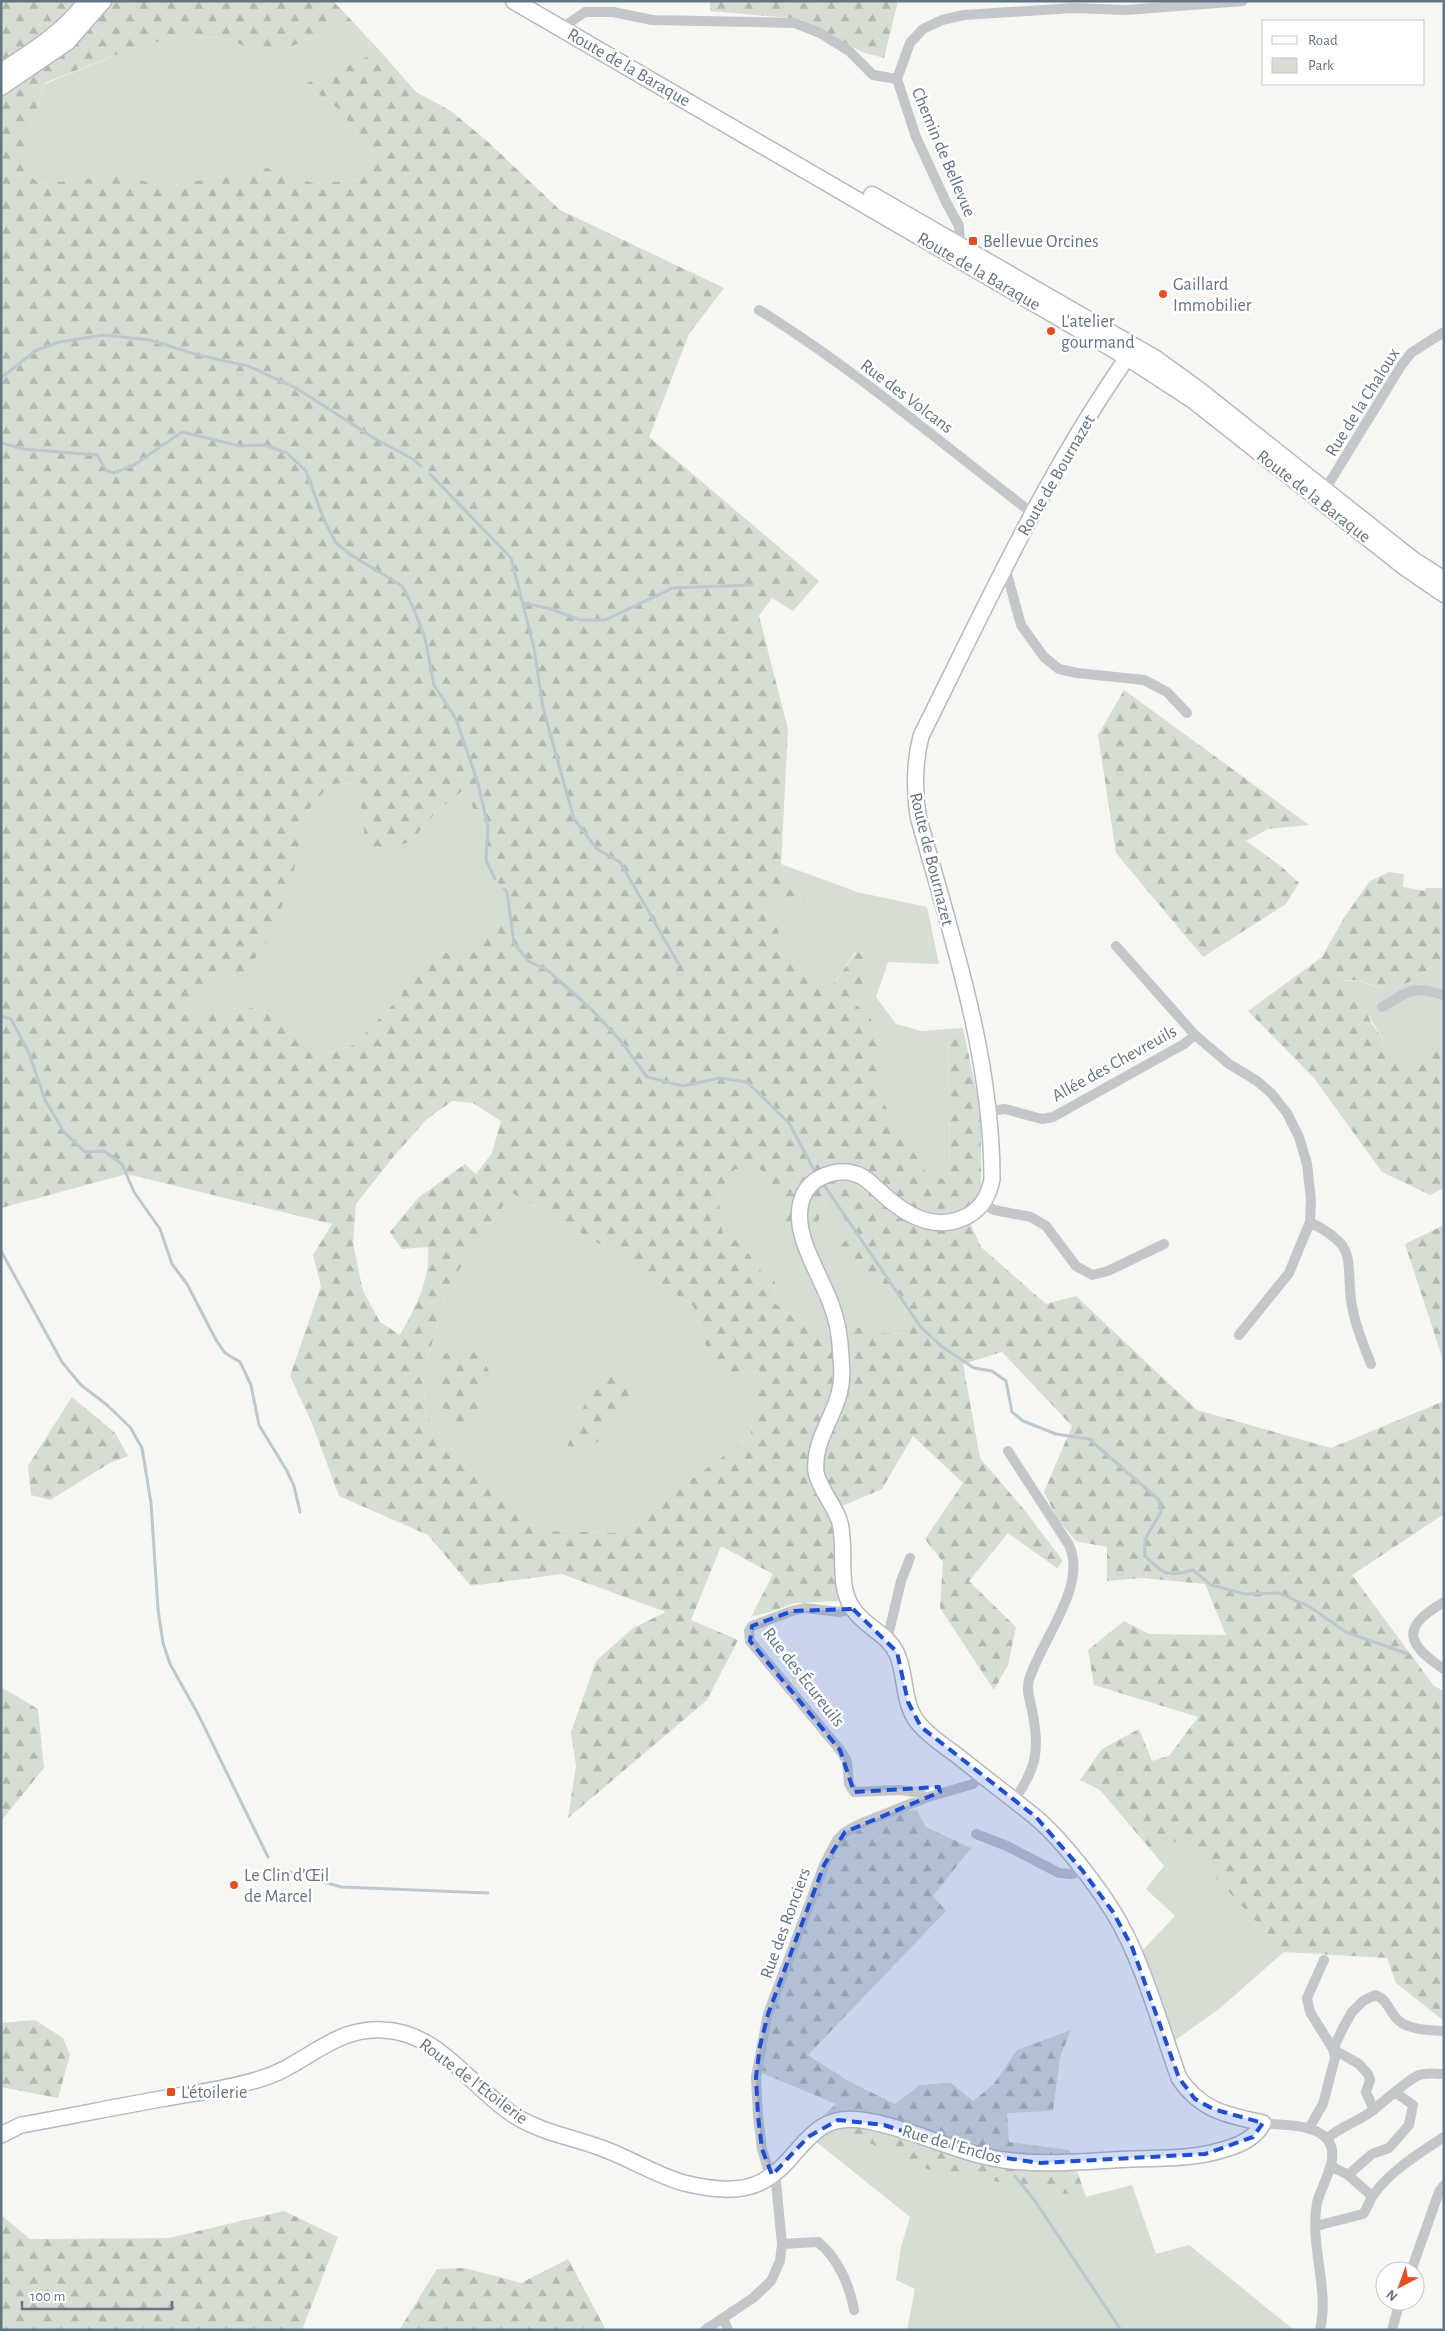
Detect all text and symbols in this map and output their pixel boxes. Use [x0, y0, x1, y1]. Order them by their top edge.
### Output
legend [1262, 20, 1425, 85]
street label: Route de la Baraque [564, 25, 693, 110]
text: Road [1308, 33, 1338, 48]
text: Park [1308, 58, 1334, 73]
street label: Chemin de Bellevue [908, 85, 978, 220]
street label: Route de la Baraque [914, 229, 1043, 314]
place label: Bellevue Orcines [983, 233, 1099, 251]
marker: Bellevue Orcines [967, 235, 979, 247]
place label: Gaillard Immobilier [1173, 276, 1252, 315]
marker: Gaillard Immobilier [1157, 288, 1169, 300]
place label: L'atelier gourmand [1061, 313, 1135, 352]
marker: L'atelier gourmand [1045, 325, 1057, 337]
street label: Rue de la Chaloux [1322, 345, 1403, 460]
street label: Rue des Volcans [857, 356, 956, 437]
street label: Route de Bournazet [1015, 412, 1099, 539]
street label: Route de la Baraque [1253, 447, 1374, 547]
street label: Route de Bournazet [906, 791, 956, 928]
street label: Allée des Chevreuils [1049, 1022, 1180, 1106]
street label: Rue des Écureuils [759, 1623, 850, 1731]
street label: Rue des Ronciers [758, 1865, 814, 1981]
place label: Le Clin d’Œil de Marcel [244, 1867, 329, 1906]
marker: Le Clin d’Œil de Marcel [228, 1879, 240, 1891]
street label: Route de l'Etoilerie [416, 2035, 531, 2128]
place label: L'étoilerie [181, 2084, 247, 2102]
marker: L'étoilerie [165, 2086, 177, 2098]
street label: Rue de l'Enclos [900, 2122, 1004, 2168]
north arrow [1375, 2261, 1425, 2311]
scale bar [22, 2278, 172, 2310]
text: N [1384, 2287, 1400, 2304]
text: 100 m [30, 2289, 65, 2304]

